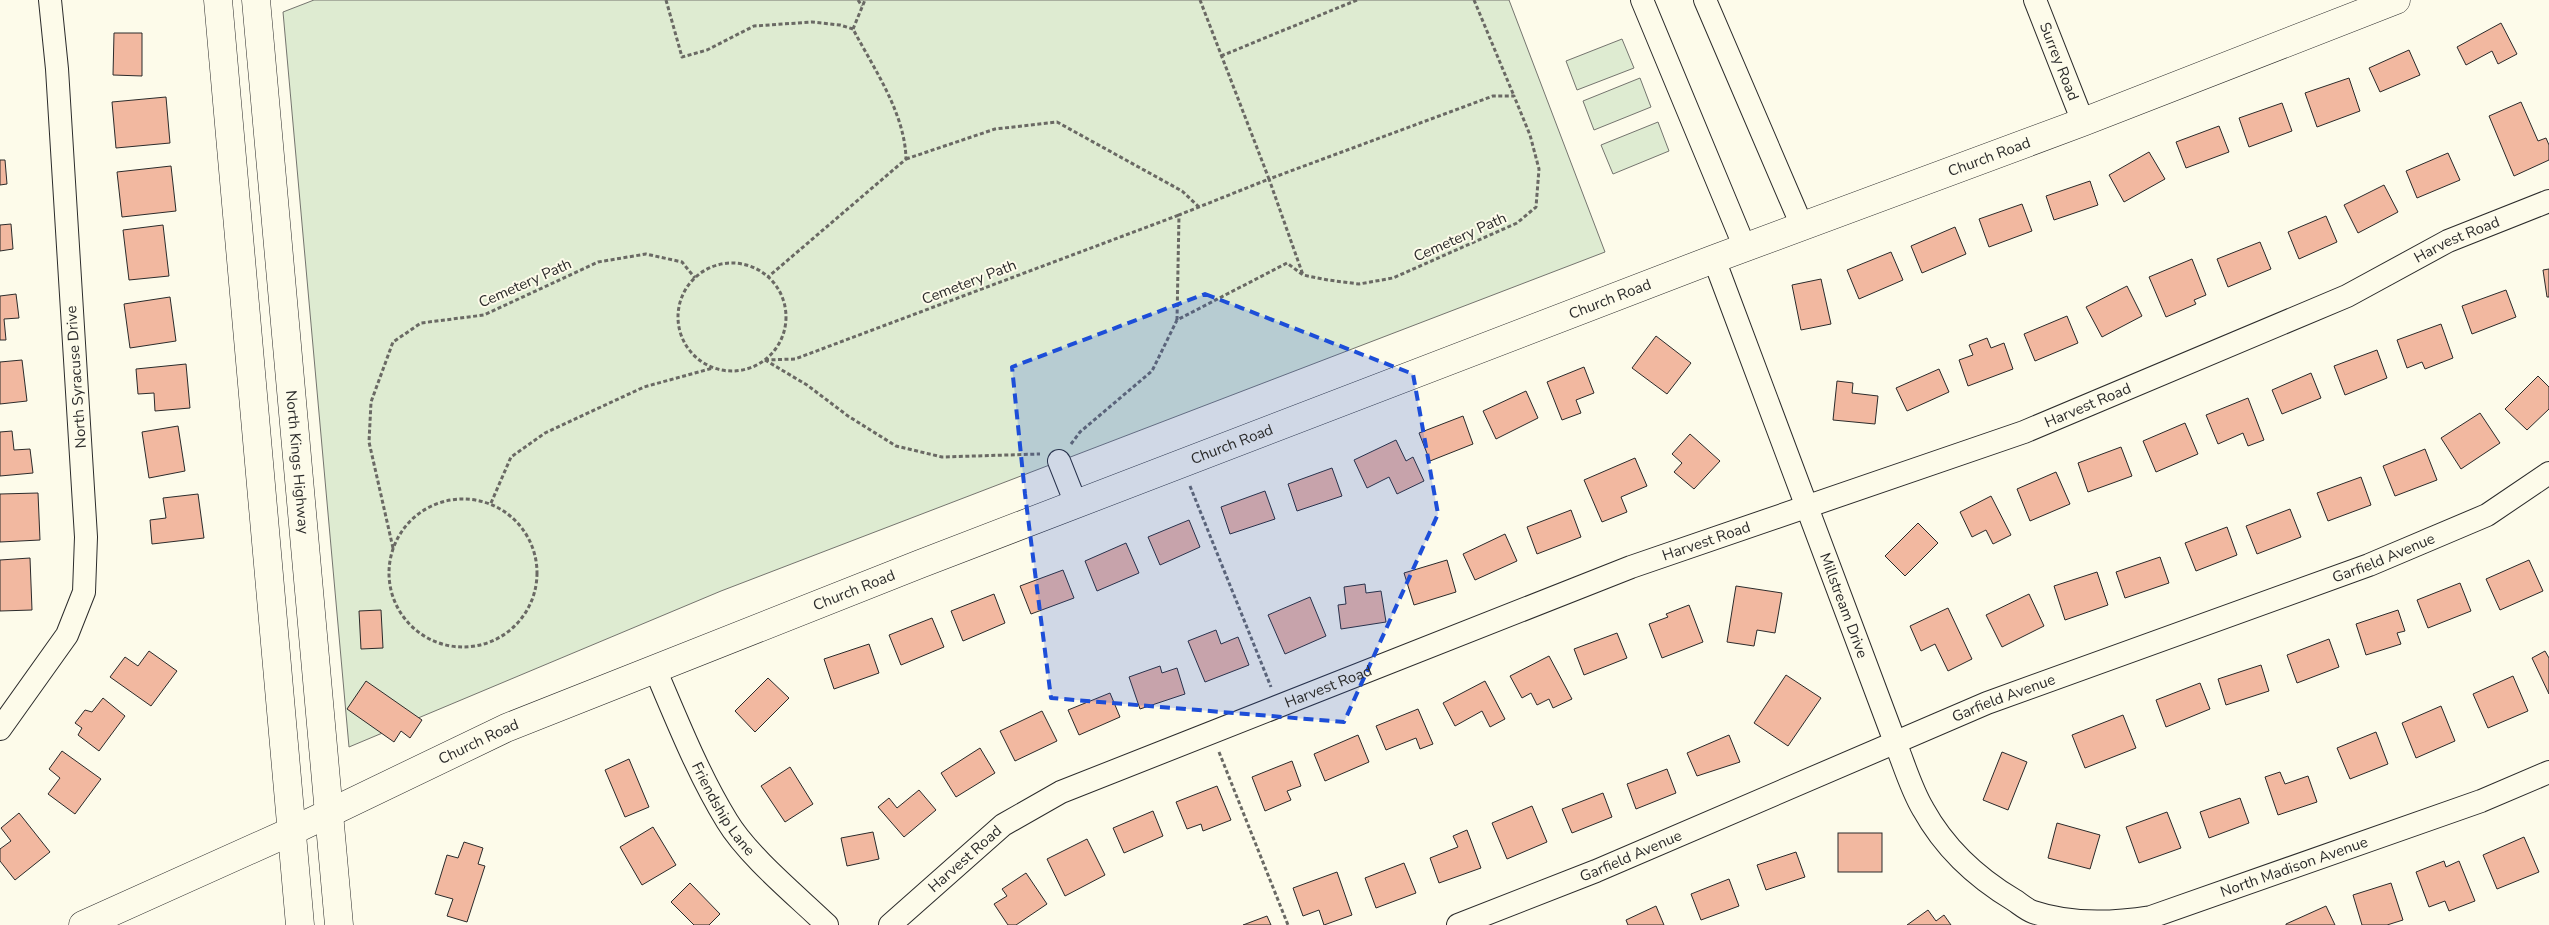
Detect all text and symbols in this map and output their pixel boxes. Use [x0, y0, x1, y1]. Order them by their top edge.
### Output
street label: Surrey Road [2035, 19, 2084, 104]
street label: Church Road [1945, 132, 2033, 181]
street label: Cemetery Path [1410, 208, 1510, 266]
street label: Harvest Road [2410, 212, 2502, 268]
street label: Cemetery Path [475, 254, 575, 312]
street label: Cemetery Path [919, 255, 1019, 309]
street label: Church Road [1566, 274, 1654, 324]
street label: North Syracuse Drive [61, 305, 91, 449]
street label: Harvest Road [2041, 378, 2134, 432]
street label: North Kings Highway [281, 389, 314, 535]
street label: Church Road [1188, 419, 1276, 469]
street label: Harvest Road [1660, 517, 1753, 566]
street label: Garfield Avenue [2329, 528, 2438, 587]
street label: Millstream Drive [1815, 550, 1873, 661]
street label: Church Road [810, 565, 898, 615]
street label: Harvest Road [1282, 660, 1375, 713]
street label: Garfield Avenue [1949, 669, 2058, 727]
street label: Church Road [435, 714, 521, 769]
street label: Friendship Lane [687, 759, 760, 860]
street label: Harvest Road [924, 821, 1006, 897]
street label: Garfield Avenue [1577, 825, 1685, 886]
street label: North Madison Avenue [2218, 832, 2370, 902]

